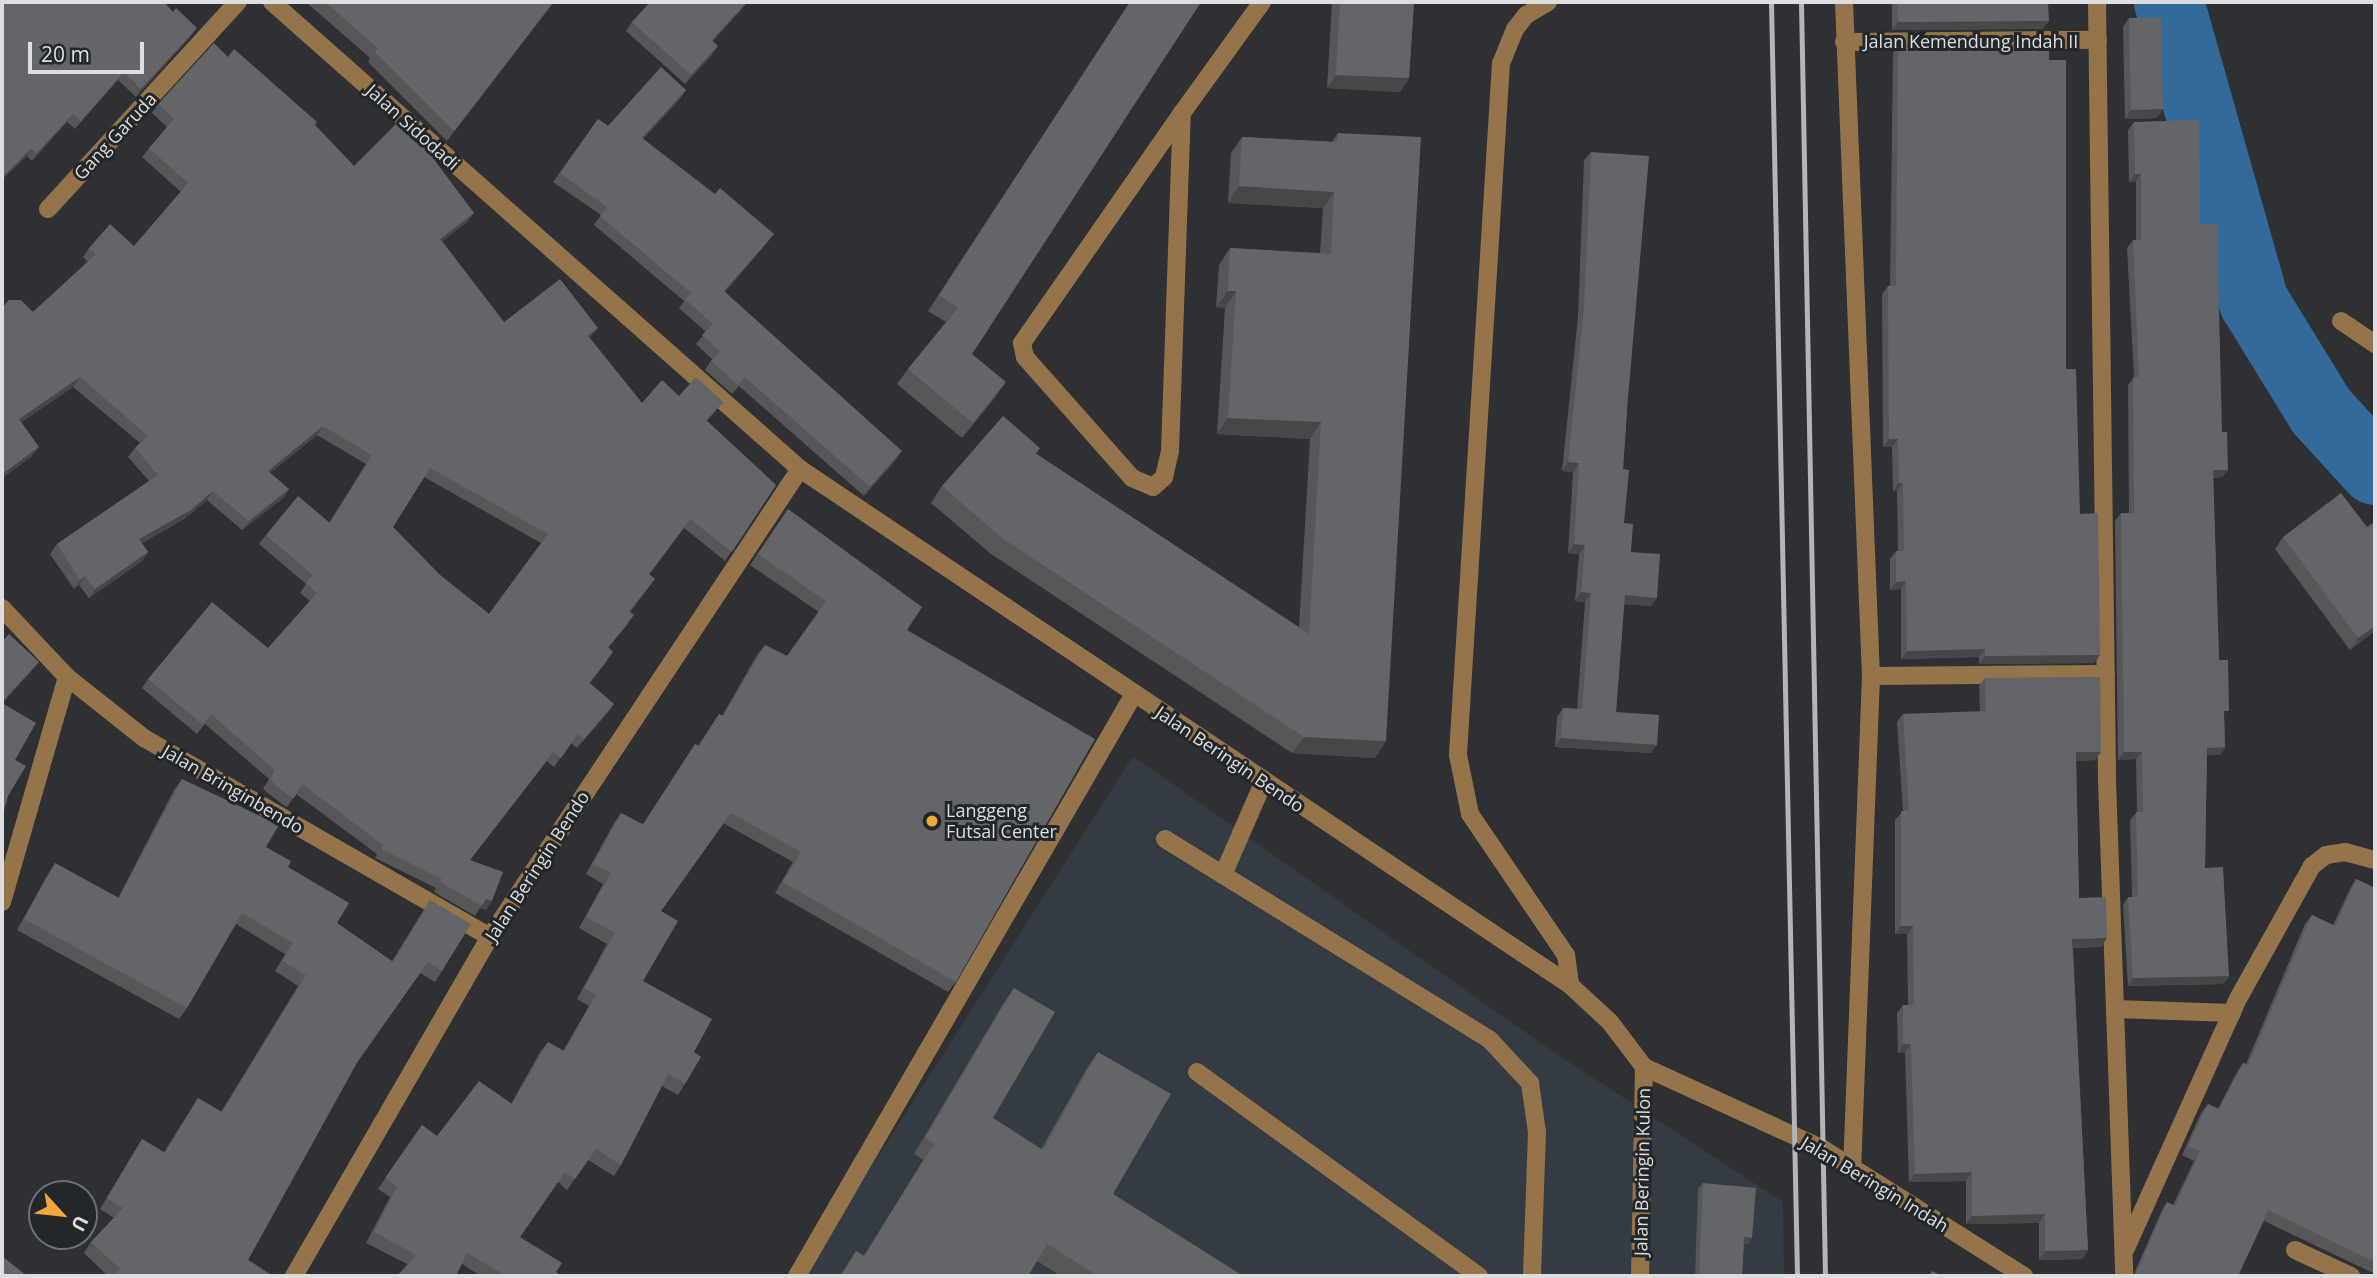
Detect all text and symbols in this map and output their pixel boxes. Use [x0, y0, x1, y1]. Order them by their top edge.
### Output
scale bar [32, 28, 147, 72]
street label: Jalan Kemendung Indah II [1864, 30, 2078, 52]
text: 20 m [41, 40, 90, 68]
street label: Jalan Sidodadi [362, 80, 464, 174]
street label: Gang Garuda [69, 88, 161, 184]
street label: Jalan Beringin Bendo [1152, 701, 1308, 817]
street label: Jalan Bringinbendo [159, 740, 307, 838]
street label: Jalan Beringin Bendo [480, 787, 594, 945]
place label: Langgeng Futsal Center [946, 800, 1057, 842]
marker: Langgeng Futsal Center [924, 813, 940, 829]
street label: Jalan Beringin Kulon [1630, 1088, 1654, 1256]
street label: Jalan Beringin Indah [1797, 1131, 1953, 1237]
north arrow [28, 1180, 98, 1250]
text: U [65, 1211, 95, 1236]

